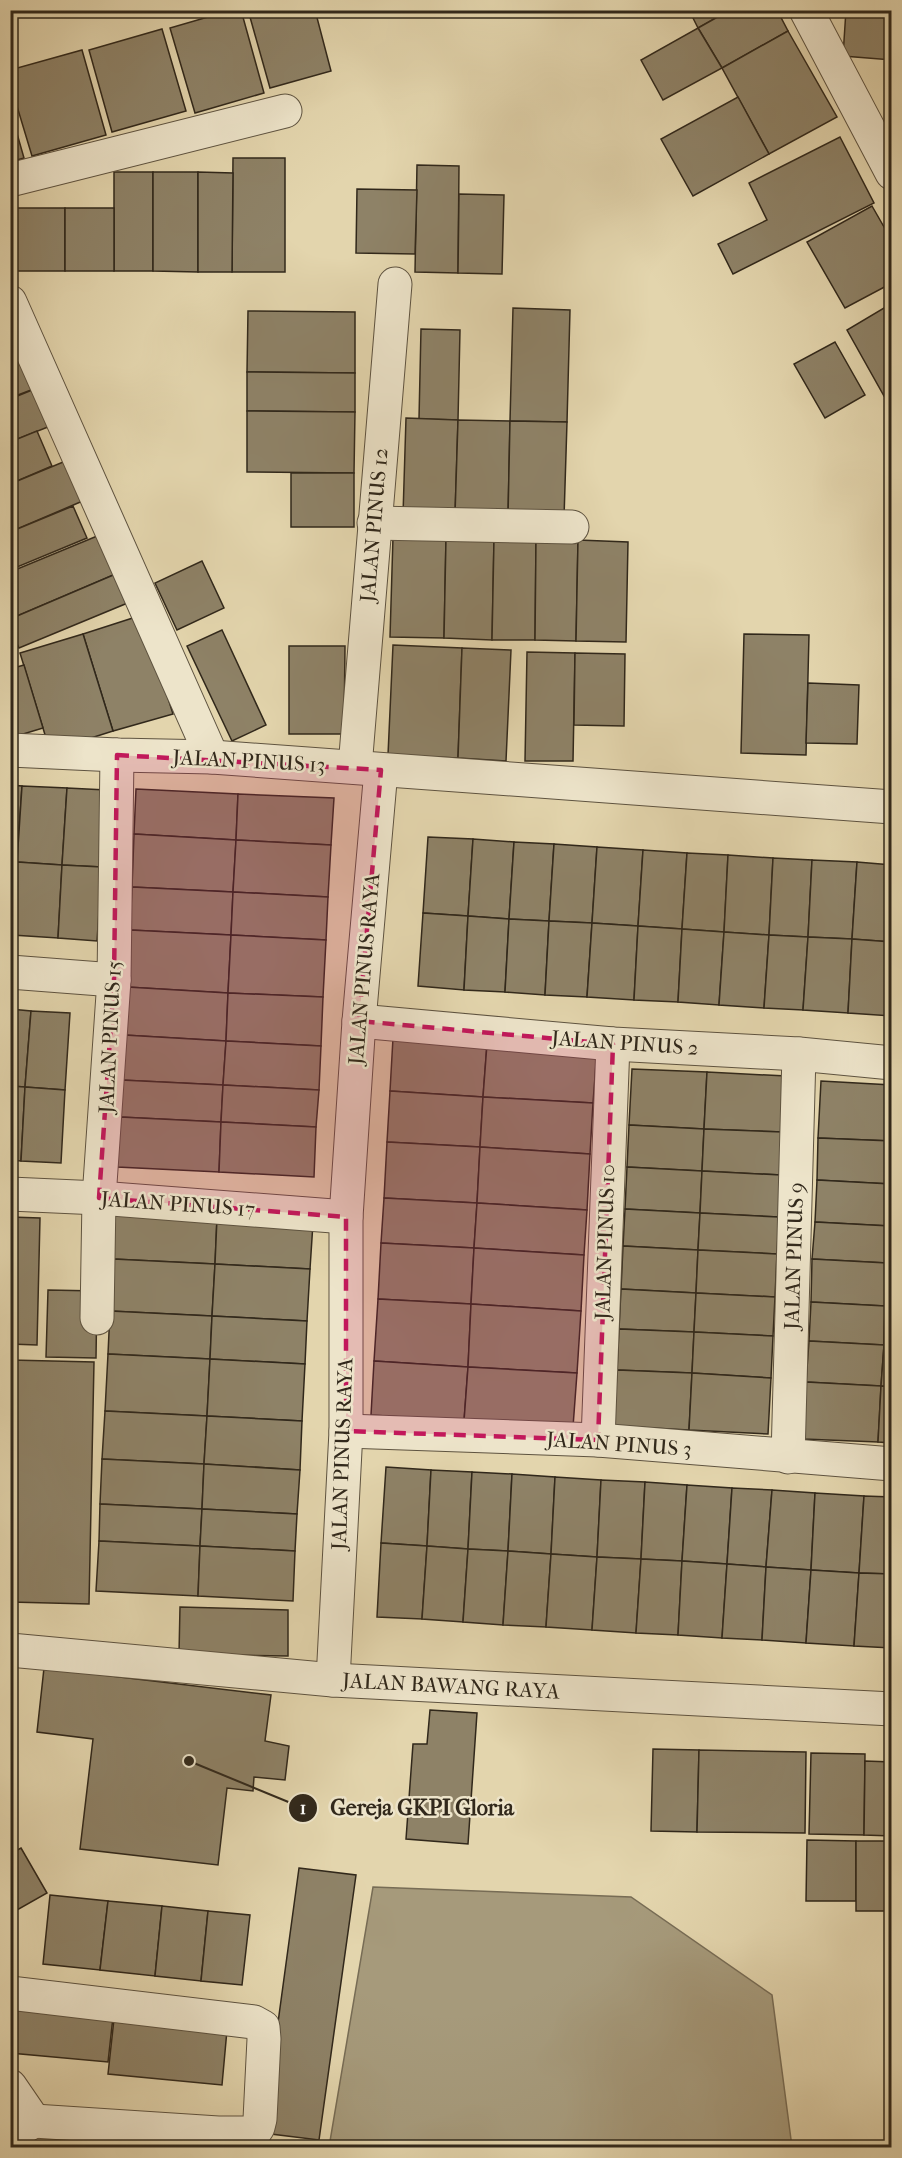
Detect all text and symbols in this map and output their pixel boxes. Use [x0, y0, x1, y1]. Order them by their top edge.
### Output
street label: JALAN PINUS 12 [355, 447, 393, 605]
street label: JALAN PINUS 13 [170, 745, 326, 777]
street label: JALAN PINUS RAYA [343, 872, 384, 1068]
street label: JALAN PINUS 15 [94, 960, 126, 1116]
street label: JALAN PINUS 2 [549, 1026, 700, 1060]
street label: JALAN PINUS 10 [590, 1164, 620, 1322]
street label: JALAN PINUS 9 [779, 1182, 809, 1332]
street label: JALAN PINUS 17 [98, 1187, 256, 1221]
street label: JALAN PINUS RAYA [327, 1357, 357, 1552]
street label: JALAN PINUS 3 [544, 1427, 692, 1461]
street label: JALAN BAWANG RAYA [340, 1668, 561, 1704]
callout: Gereja GKPI Gloria [288, 1788, 526, 1828]
text: Gereja GKPI Gloria [330, 1795, 515, 1821]
text: 1 [300, 1798, 306, 1819]

